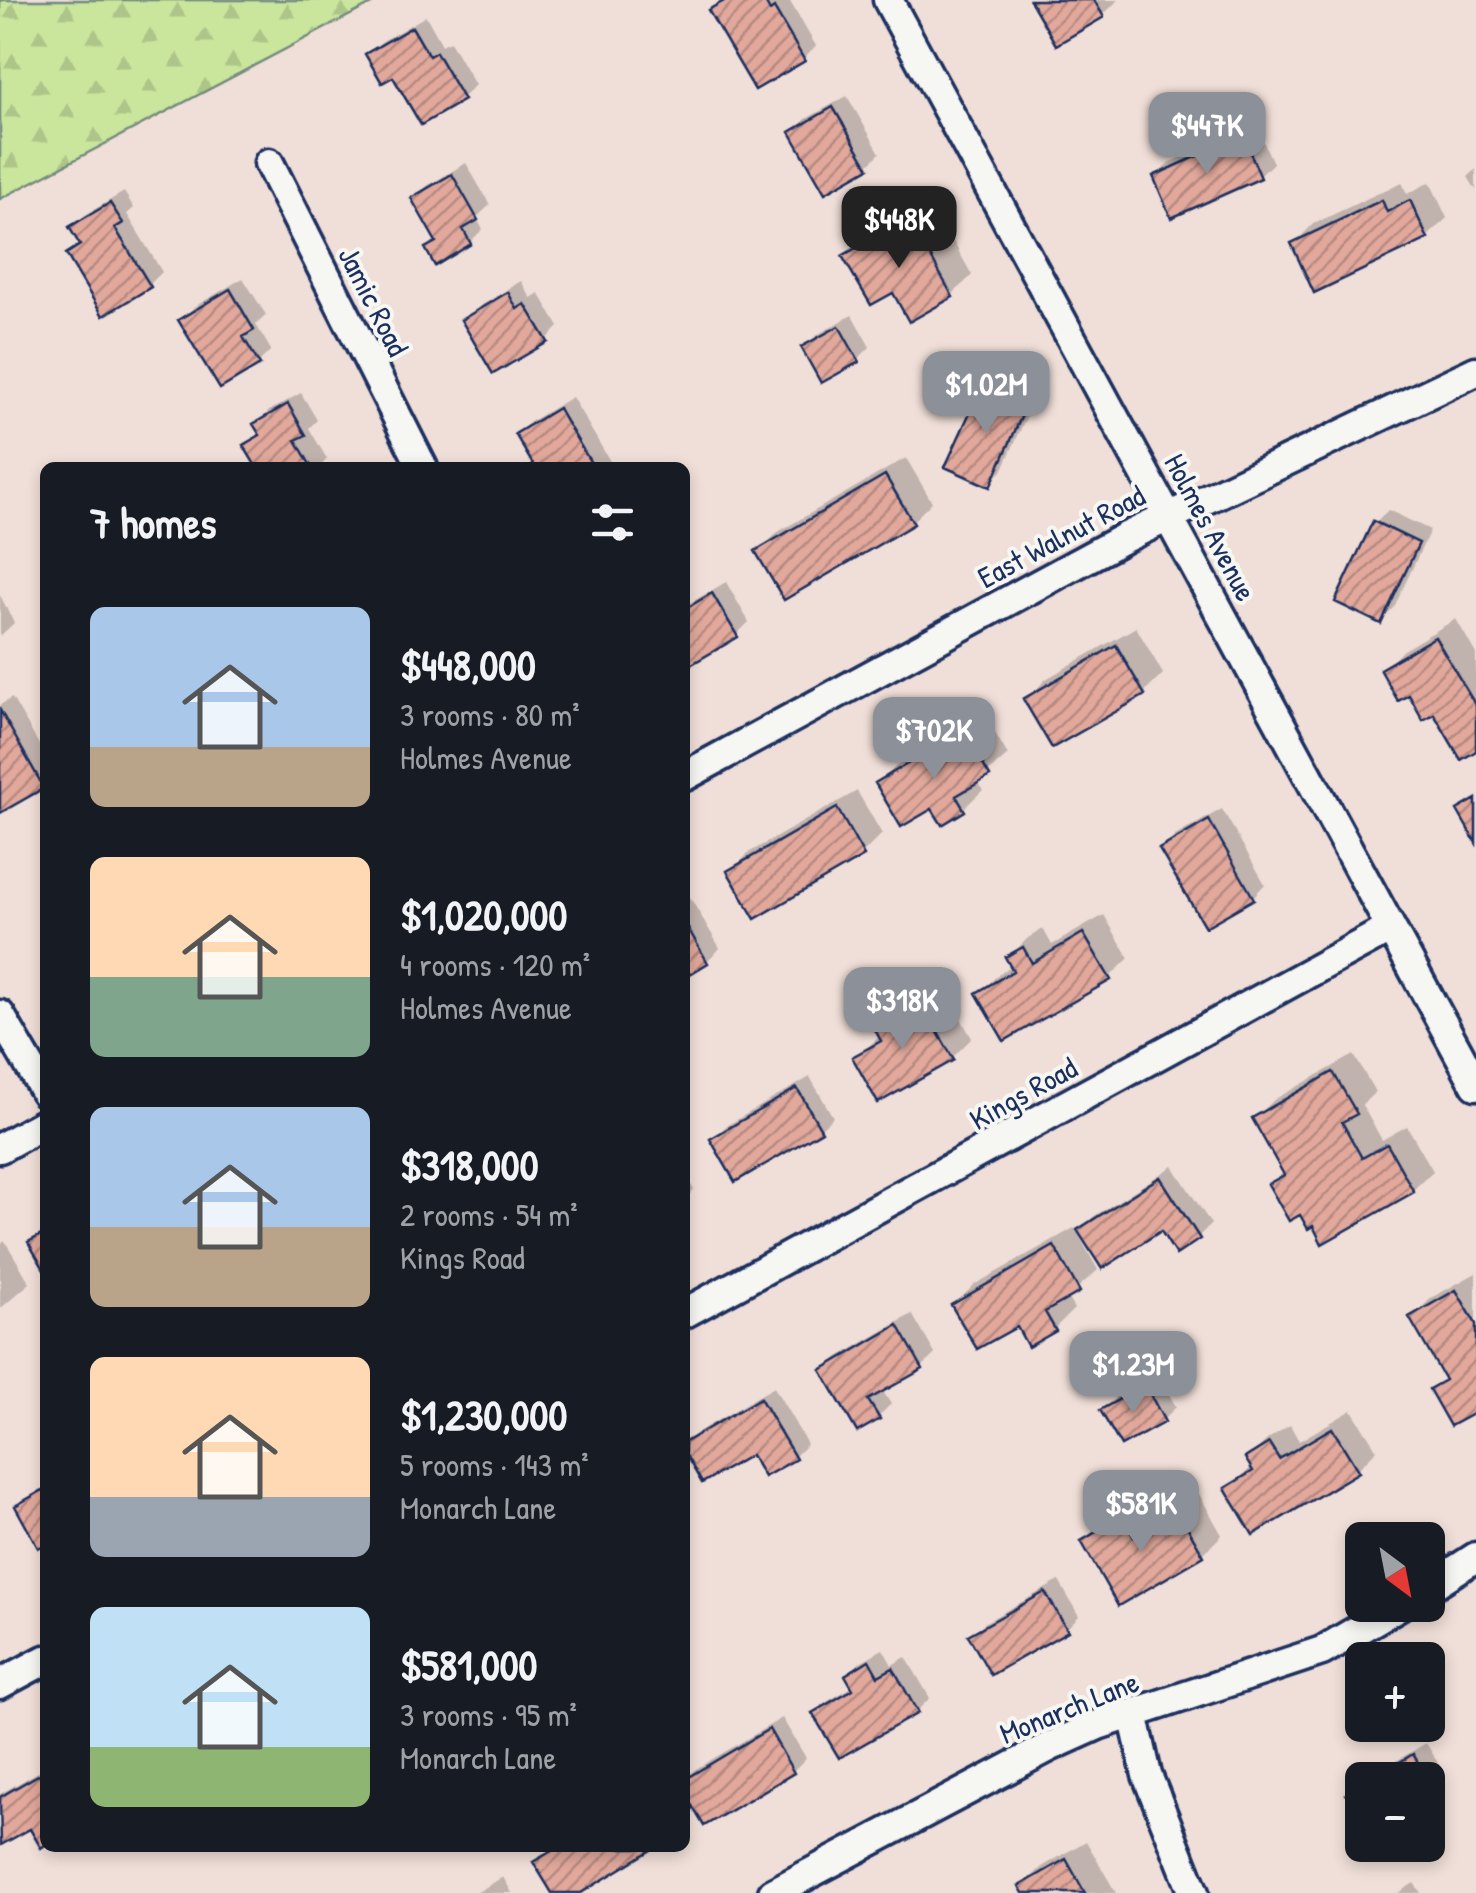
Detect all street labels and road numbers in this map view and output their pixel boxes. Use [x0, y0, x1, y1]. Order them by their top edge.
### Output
street label: Jamic Road [329, 239, 419, 363]
street label: Holmes Avenue [1156, 447, 1266, 608]
street label: East Walnut Road [970, 475, 1152, 597]
street label: Kings Road [962, 1047, 1084, 1139]
street label: Monarch Lane [994, 1661, 1144, 1753]

